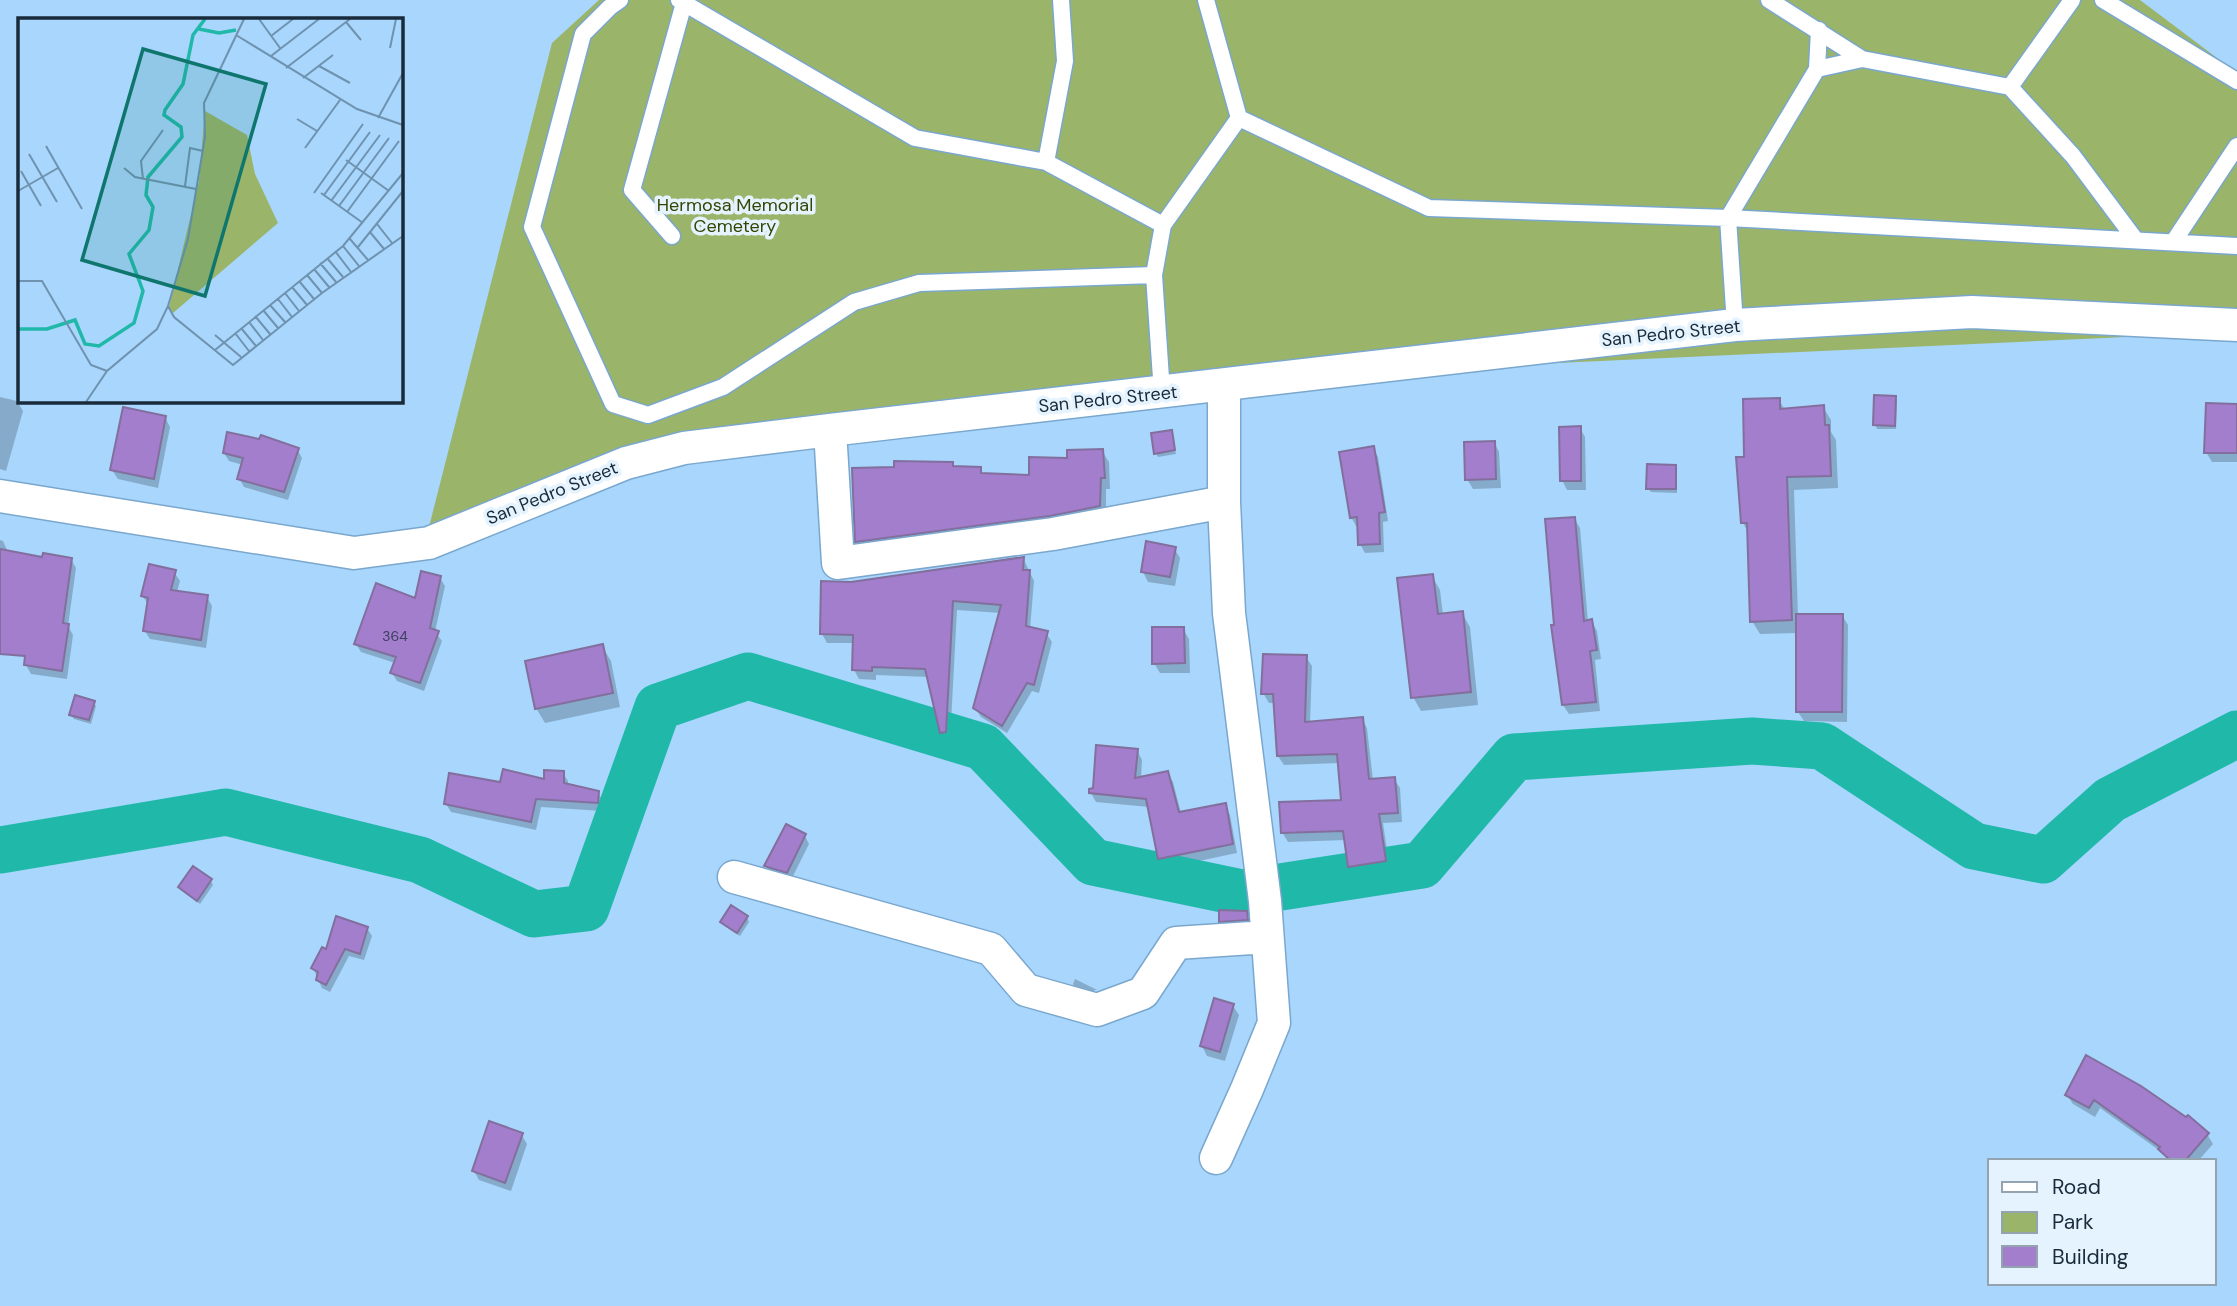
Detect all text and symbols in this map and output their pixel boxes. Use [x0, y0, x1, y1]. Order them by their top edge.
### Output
inset map [18, 18, 402, 402]
park label: Hermosa Memorial Cemetery [657, 193, 813, 238]
street label: San Pedro Street [1600, 314, 1742, 352]
street label: San Pedro Street [1037, 380, 1179, 418]
street label: San Pedro Street [483, 456, 621, 530]
house number: 364 [382, 627, 408, 645]
legend [1988, 1159, 2216, 1285]
text: Road [2052, 1173, 2101, 1201]
text: Park [2052, 1208, 2094, 1236]
text: Building [2052, 1243, 2129, 1271]

